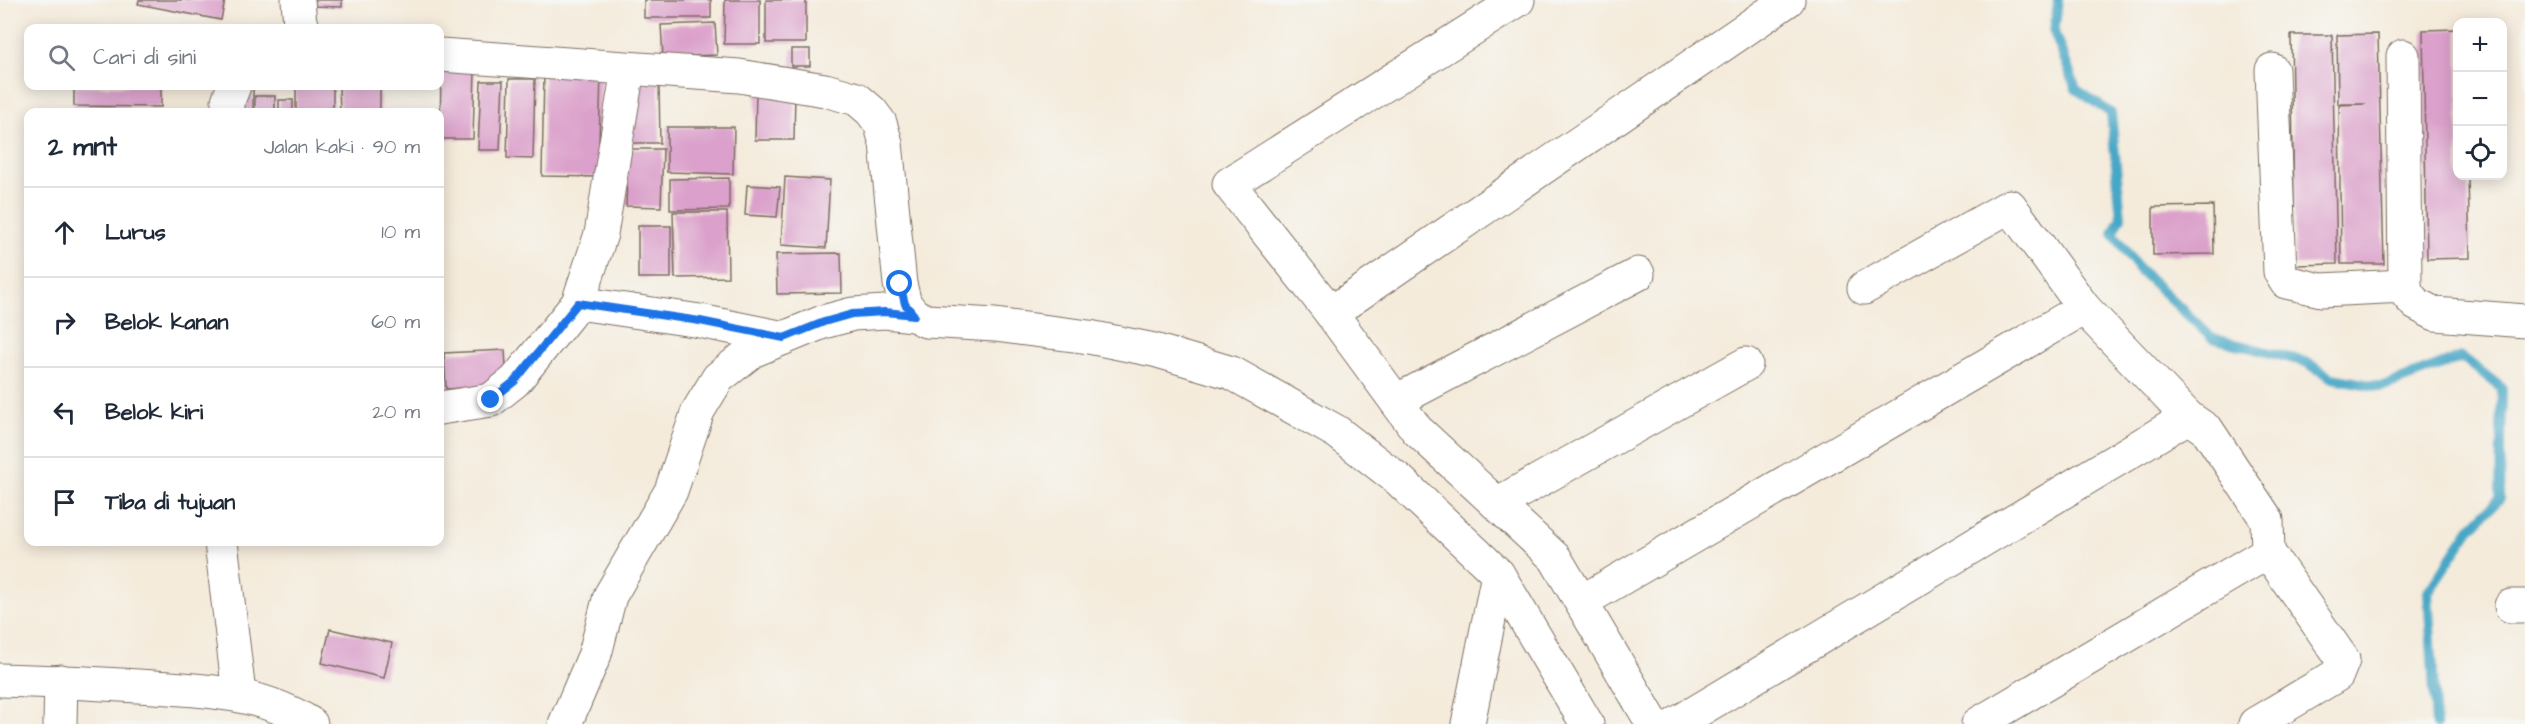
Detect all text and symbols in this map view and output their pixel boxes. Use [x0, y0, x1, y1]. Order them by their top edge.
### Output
map controls [2453, 18, 2507, 180]
button: + [2453, 18, 2507, 72]
search box [24, 24, 444, 90]
icon: search [45, 41, 78, 74]
text: Cari di sini [93, 42, 196, 73]
button: − [2453, 72, 2507, 126]
button: locate [2453, 126, 2507, 180]
text: 2 mnt [48, 129, 117, 165]
text: Jalan kaki · 90 m [264, 133, 420, 161]
icon: ahead [48, 216, 81, 249]
text: Lurus [105, 217, 166, 248]
text: 10 m [381, 218, 420, 246]
route start [886, 270, 912, 296]
icon: right [48, 306, 81, 339]
text: Belok kanan [105, 307, 229, 338]
text: 60 m [371, 308, 420, 336]
route end [477, 386, 503, 412]
icon: left [48, 396, 81, 429]
text: Belok kiri [105, 397, 203, 428]
text: 20 m [372, 398, 420, 426]
icon: arrive [48, 486, 81, 519]
text: Tiba di tujuan [105, 487, 235, 518]

